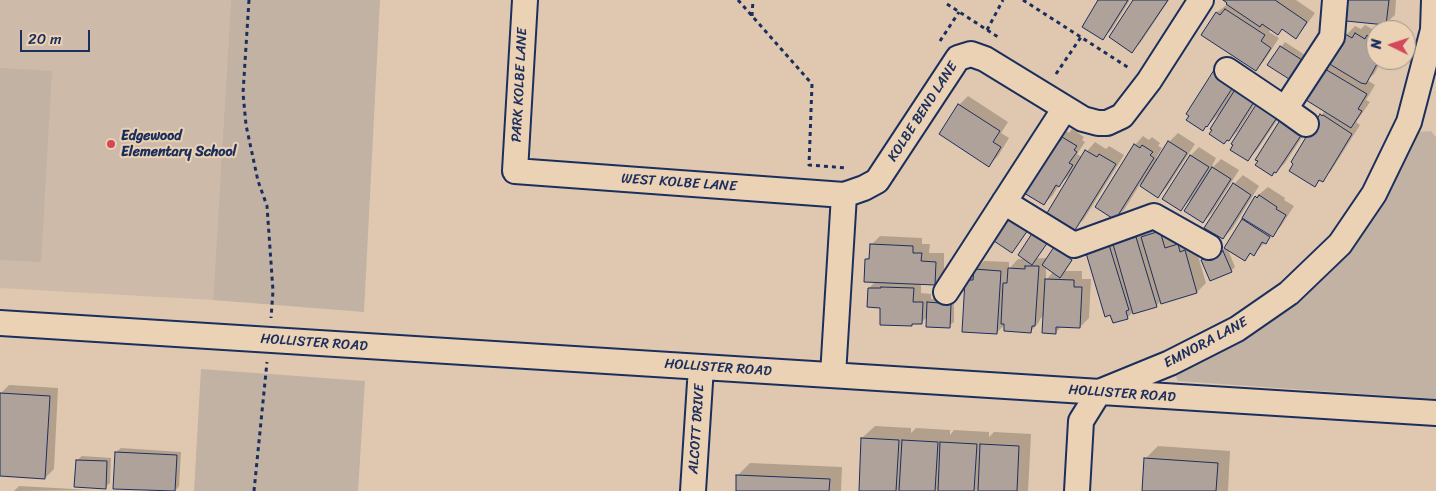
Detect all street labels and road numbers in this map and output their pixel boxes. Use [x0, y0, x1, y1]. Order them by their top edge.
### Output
street label: PARK KOLBE LANE [509, 27, 531, 143]
street label: KOLBE BEND LANE [885, 59, 961, 165]
street label: WEST KOLBE LANE [621, 171, 737, 195]
street label: EMNORA LANE [1161, 314, 1251, 372]
street label: HOLLISTER ROAD [260, 331, 368, 355]
street label: HOLLISTER ROAD [664, 356, 772, 380]
street label: HOLLISTER ROAD [1068, 382, 1176, 406]
street label: ALCOTT DRIVE [685, 383, 709, 475]

